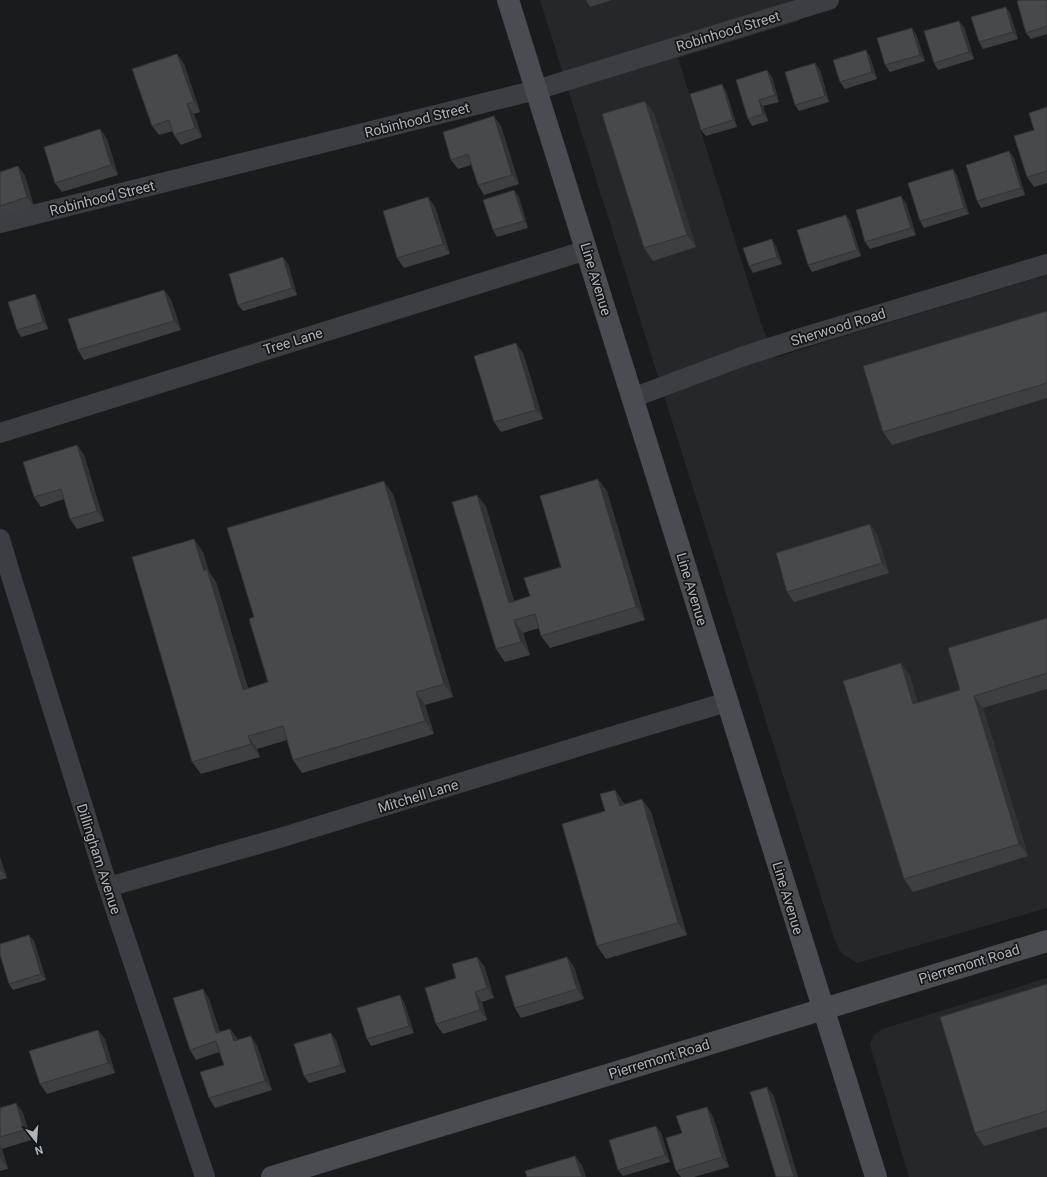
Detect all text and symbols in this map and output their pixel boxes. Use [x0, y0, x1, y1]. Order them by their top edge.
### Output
street label: Robinhood Street [674, 7, 782, 54]
street label: Robinhood Street [363, 99, 472, 141]
street label: Robinhood Street [48, 177, 157, 219]
street label: Line Avenue [577, 241, 615, 317]
street label: Sherwood Road [789, 305, 887, 349]
street label: Tree Lane [261, 324, 325, 358]
street label: Line Avenue [673, 551, 711, 627]
street label: Mitchell Lane [376, 776, 460, 816]
street label: Dillingham Avenue [74, 802, 124, 916]
street label: Line Avenue [769, 860, 807, 936]
street label: Pierremont Road [917, 941, 1021, 987]
street label: Pierremont Road [607, 1036, 711, 1082]
north arrow [16, 1121, 56, 1161]
text: N [33, 1143, 44, 1158]

